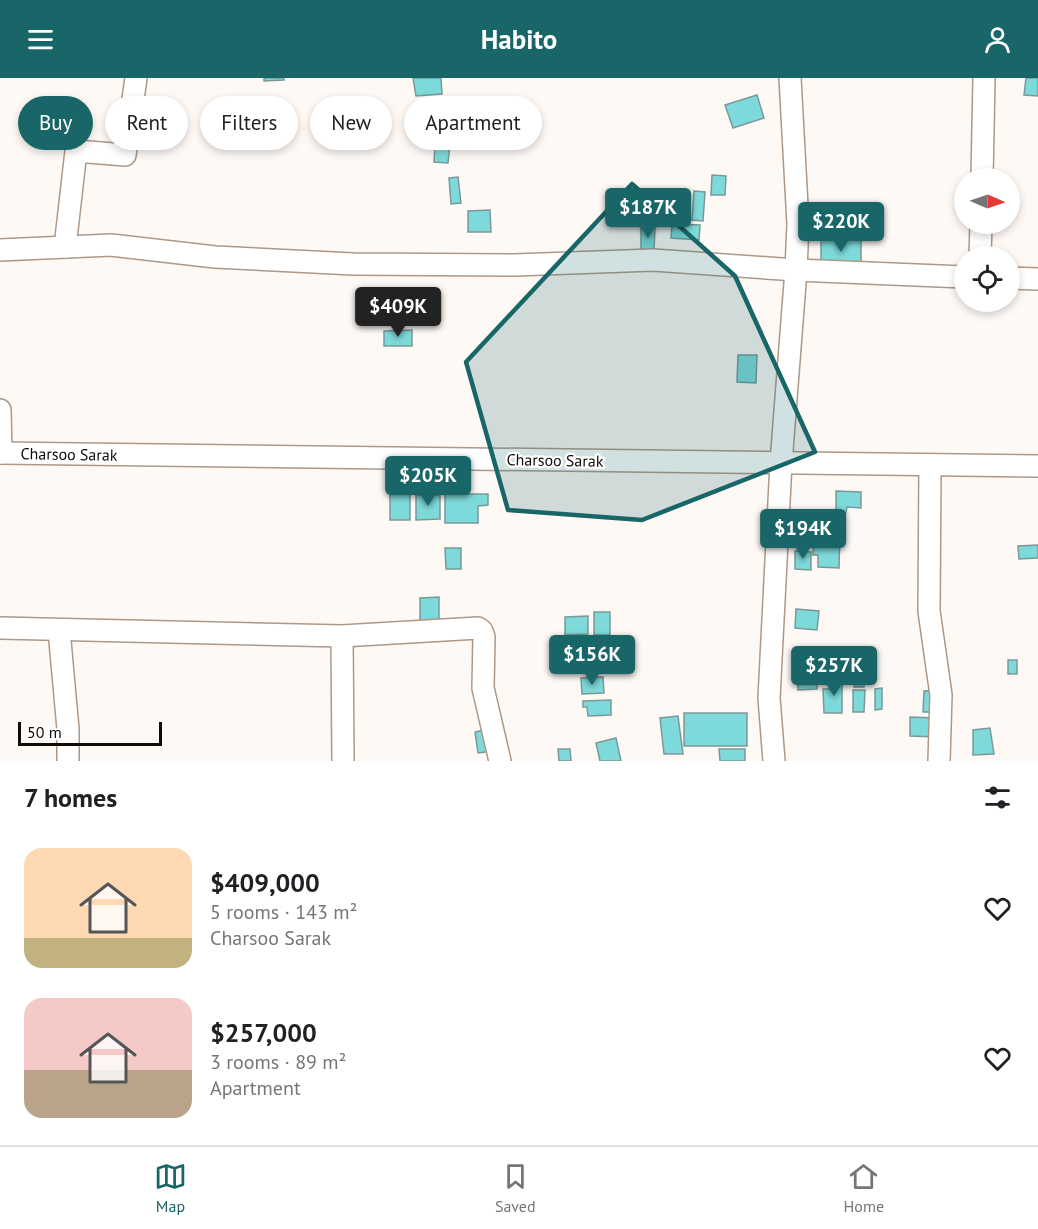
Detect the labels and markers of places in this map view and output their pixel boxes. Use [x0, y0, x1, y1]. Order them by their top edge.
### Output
pin: $187K [606, 188, 690, 239]
pin: $220K [799, 202, 883, 253]
pin: $409K [356, 287, 440, 338]
pin: $205K [386, 456, 470, 507]
pin: $194K [761, 509, 845, 560]
pin: $156K [550, 635, 634, 686]
pin: $257K [792, 646, 876, 697]

